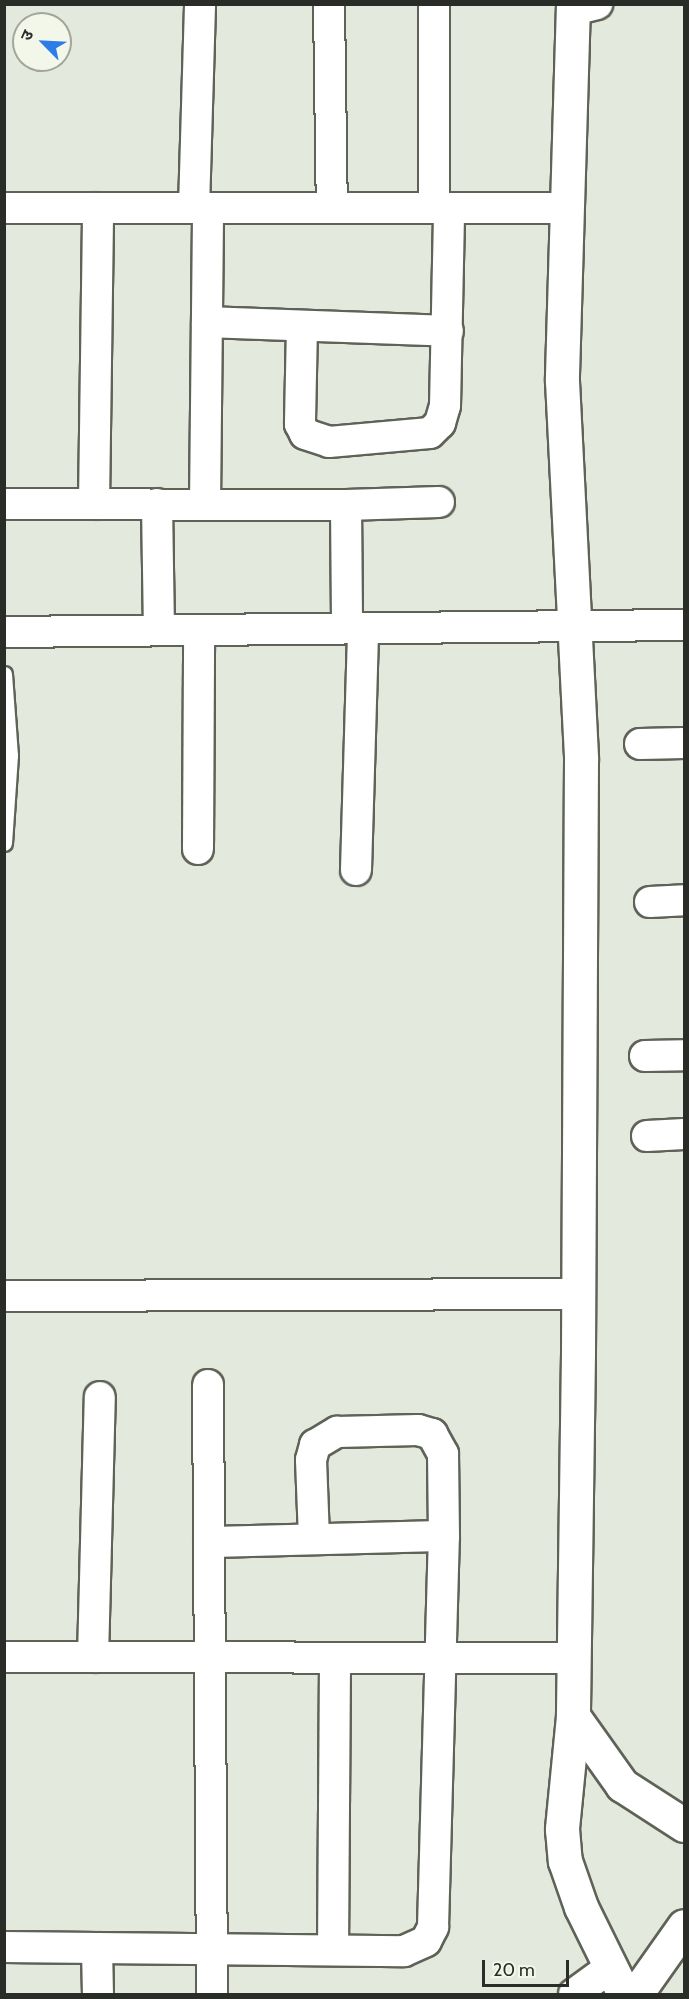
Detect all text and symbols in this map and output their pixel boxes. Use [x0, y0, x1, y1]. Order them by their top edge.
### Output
north arrow [12, 12, 72, 72]
text: उ [16, 27, 38, 43]
scale bar [485, 1948, 572, 1986]
text: 20 m [493, 1959, 535, 1981]

